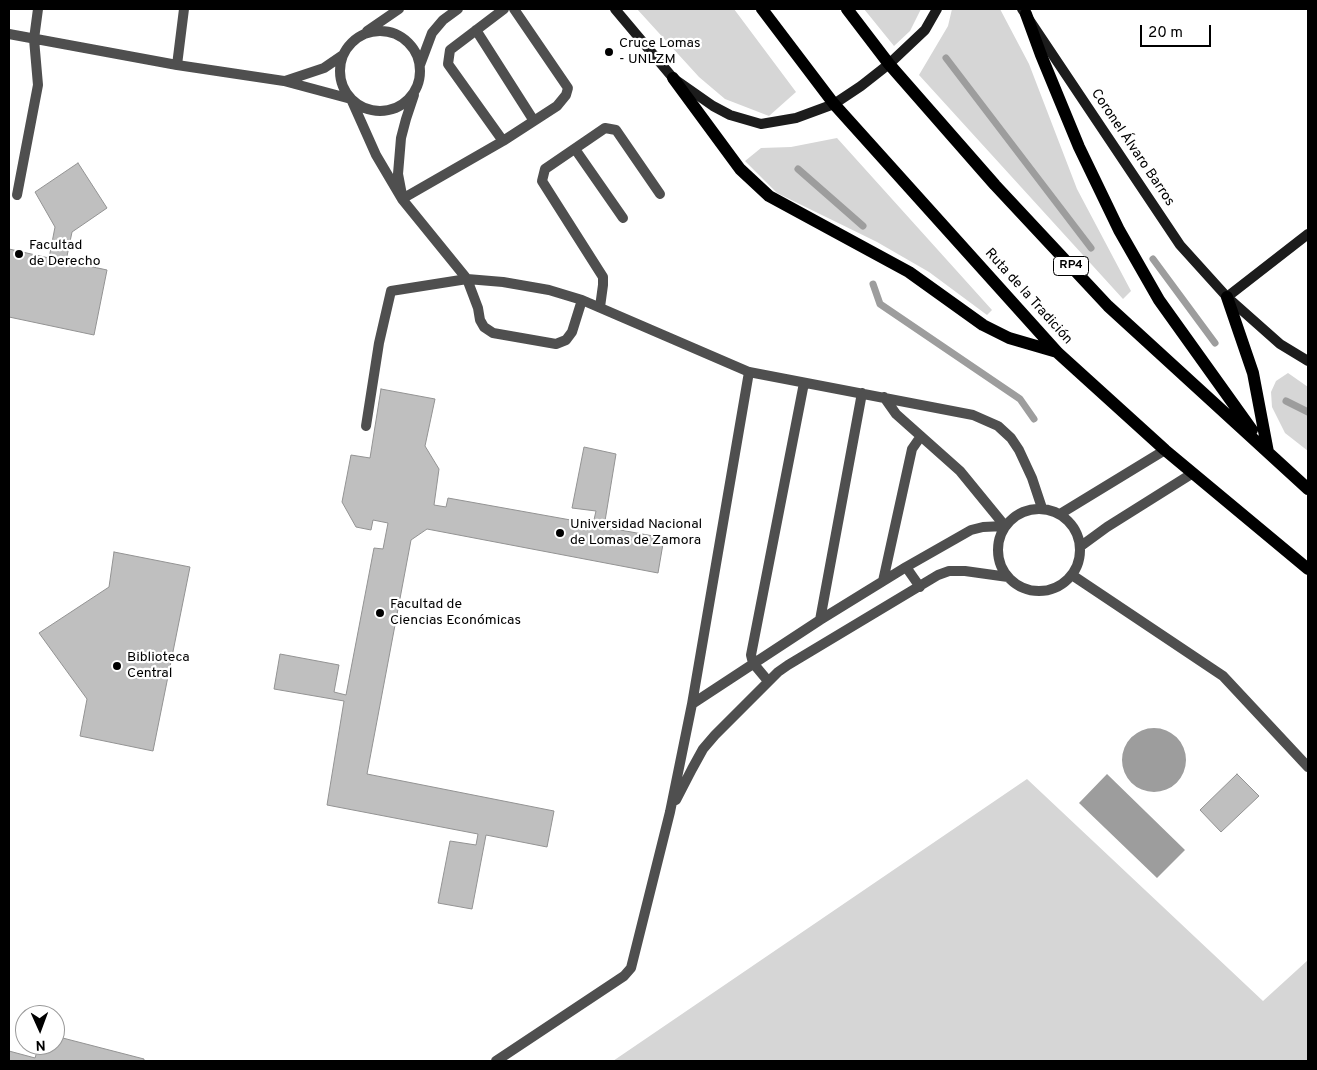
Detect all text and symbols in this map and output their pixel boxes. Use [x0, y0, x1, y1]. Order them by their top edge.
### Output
scale bar [1142, 15, 1213, 47]
text: 20 m [1148, 24, 1183, 43]
place label: Cruce Lomas - UNLZM [619, 36, 701, 68]
marker: Cruce Lomas - UNLZM [603, 46, 615, 58]
street label: Coronel Álvaro Barros [1087, 86, 1177, 210]
place label: Facultad de Derecho [29, 238, 101, 270]
street label: Ruta de la Tradición [981, 246, 1075, 348]
marker: Facultad de Derecho [13, 248, 25, 260]
road number: RP4 [1054, 256, 1088, 276]
place label: Universidad Nacional de Lomas de Zamora [570, 517, 702, 550]
marker: Universidad Nacional de Lomas de Zamora [554, 527, 566, 539]
place label: Facultad de Ciencias Económicas [390, 597, 521, 630]
marker: Facultad de Ciencias Económicas [374, 607, 386, 619]
place label: Biblioteca Central [127, 650, 190, 682]
marker: Biblioteca Central [111, 660, 123, 672]
north arrow [15, 1005, 65, 1055]
text: N [35, 1036, 46, 1053]

